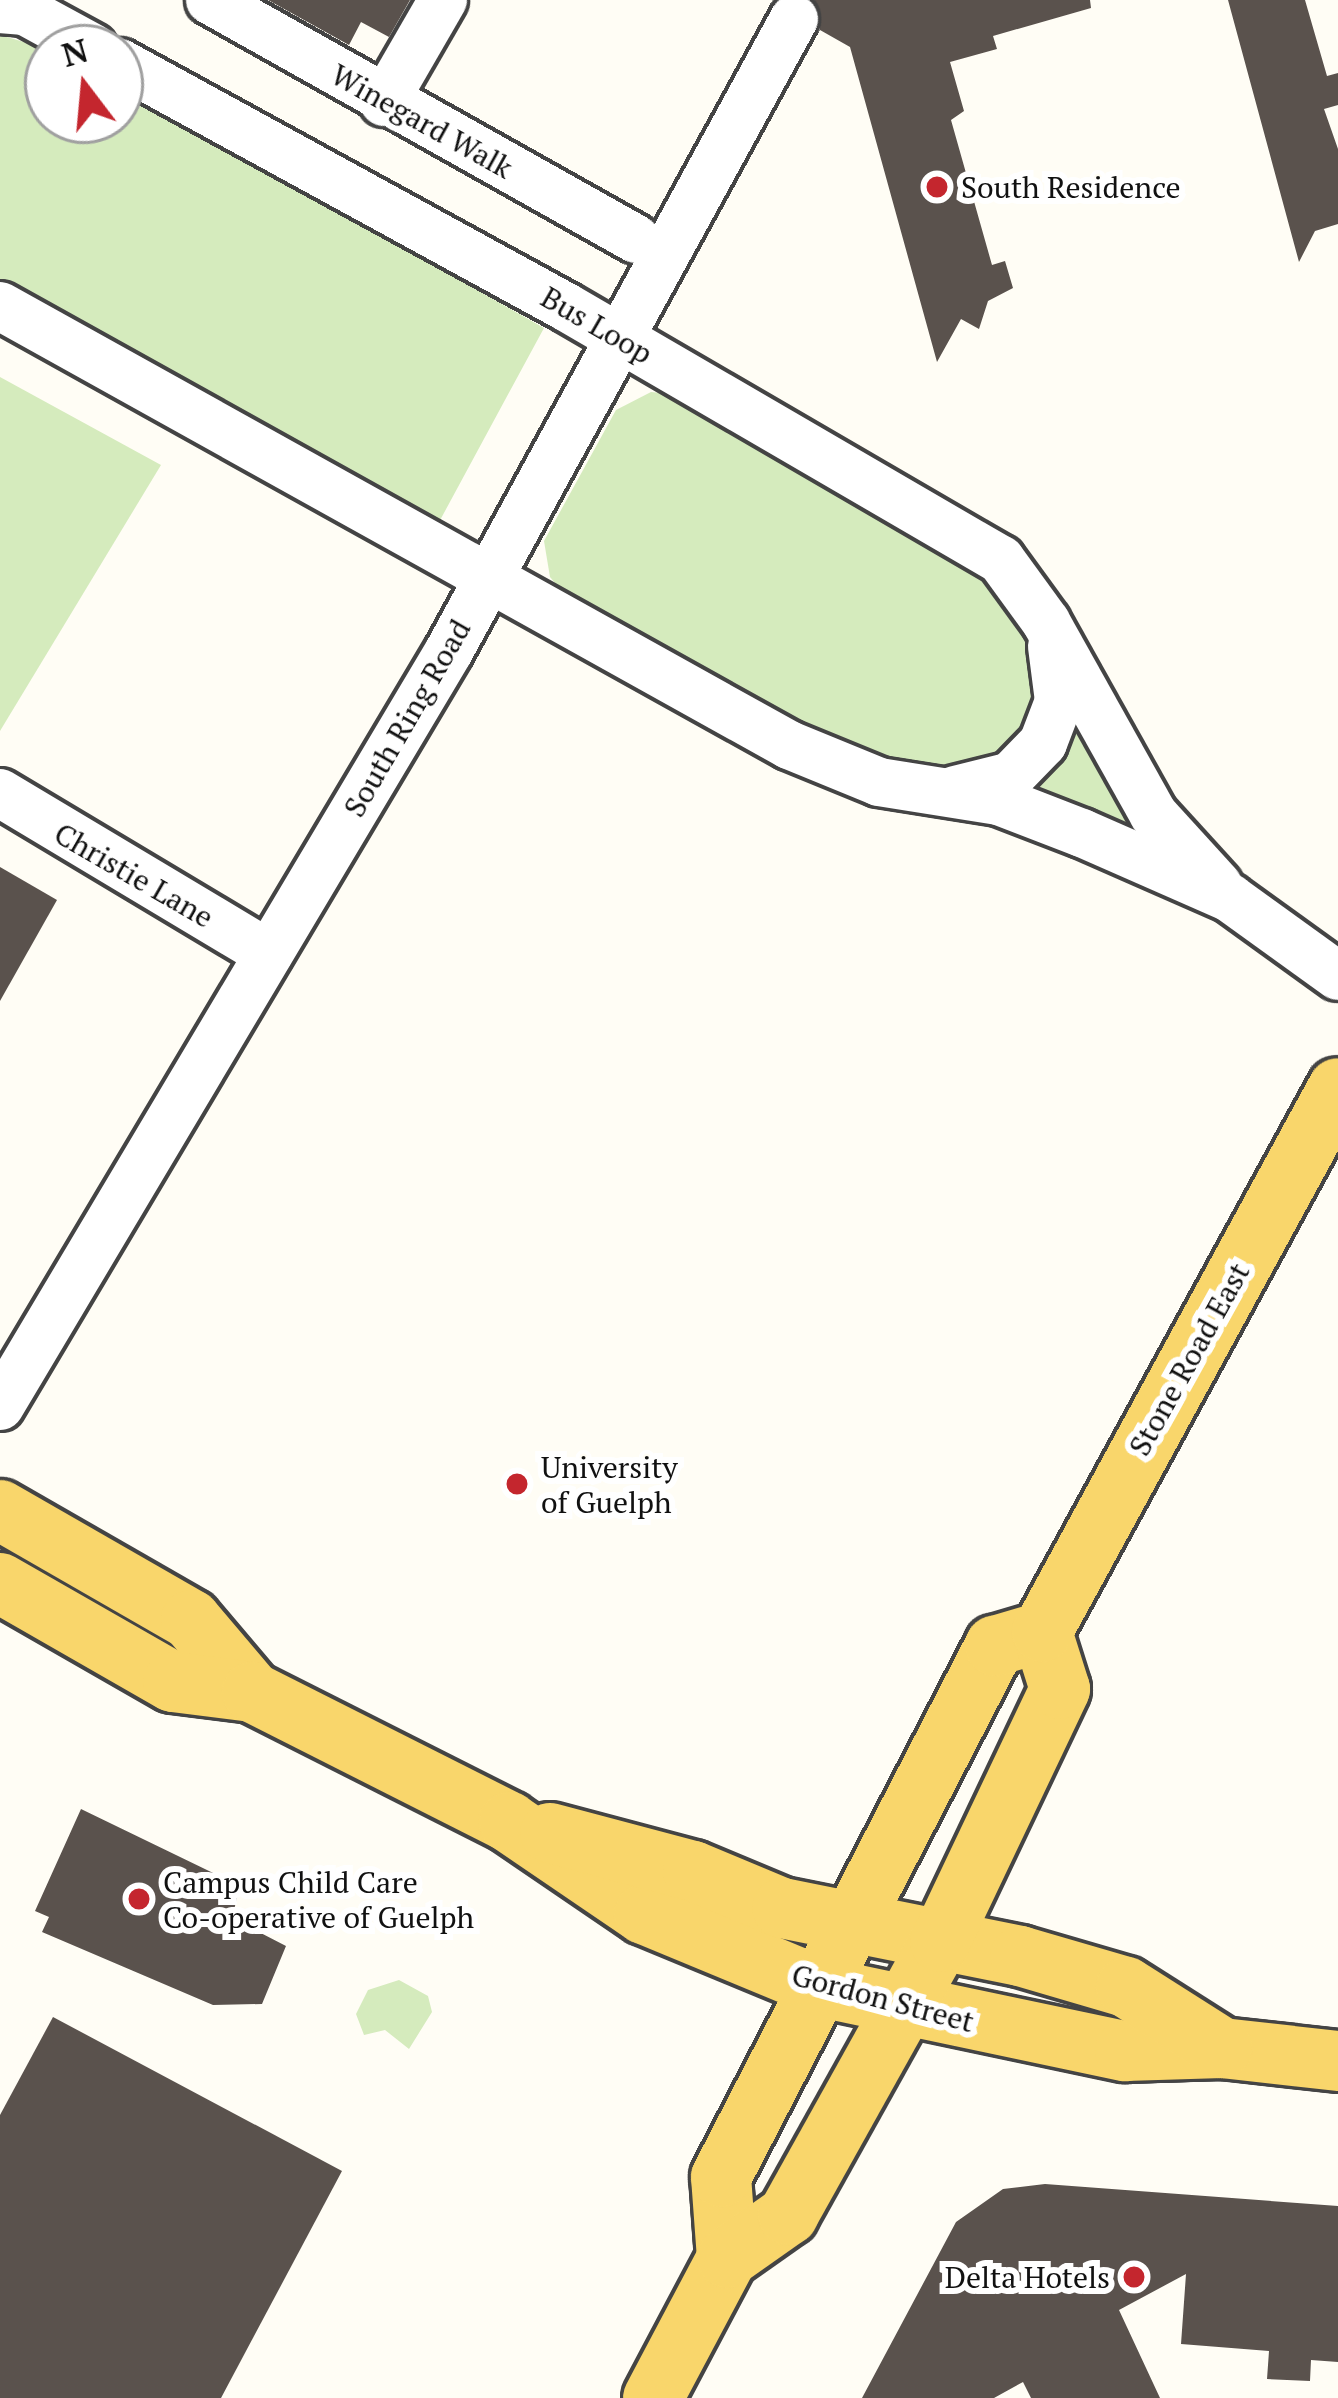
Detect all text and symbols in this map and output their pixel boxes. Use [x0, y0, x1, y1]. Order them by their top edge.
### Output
north arrow [24, 24, 144, 144]
text: N [57, 28, 93, 76]
street label: Winegard Walk [325, 56, 519, 186]
place label: South Residence [961, 169, 1181, 205]
marker: South Residence [924, 174, 950, 200]
street label: Bus Loop [535, 279, 659, 371]
street label: South Ring Road [336, 613, 478, 823]
street label: Christie Lane [48, 815, 220, 935]
street label: Stone Road East [1121, 1256, 1257, 1462]
place label: University of Guelph [541, 1449, 678, 1520]
marker: University of Guelph [504, 1471, 530, 1497]
place label: Campus Child Care Co-operative of Guelph [163, 1864, 474, 1934]
marker: Campus Child Care Co-operative of Guelph [126, 1886, 152, 1912]
street label: Gordon Street [788, 1956, 978, 2040]
place label: Delta Hotels [945, 2259, 1110, 2295]
marker: Delta Hotels [1121, 2264, 1147, 2290]

